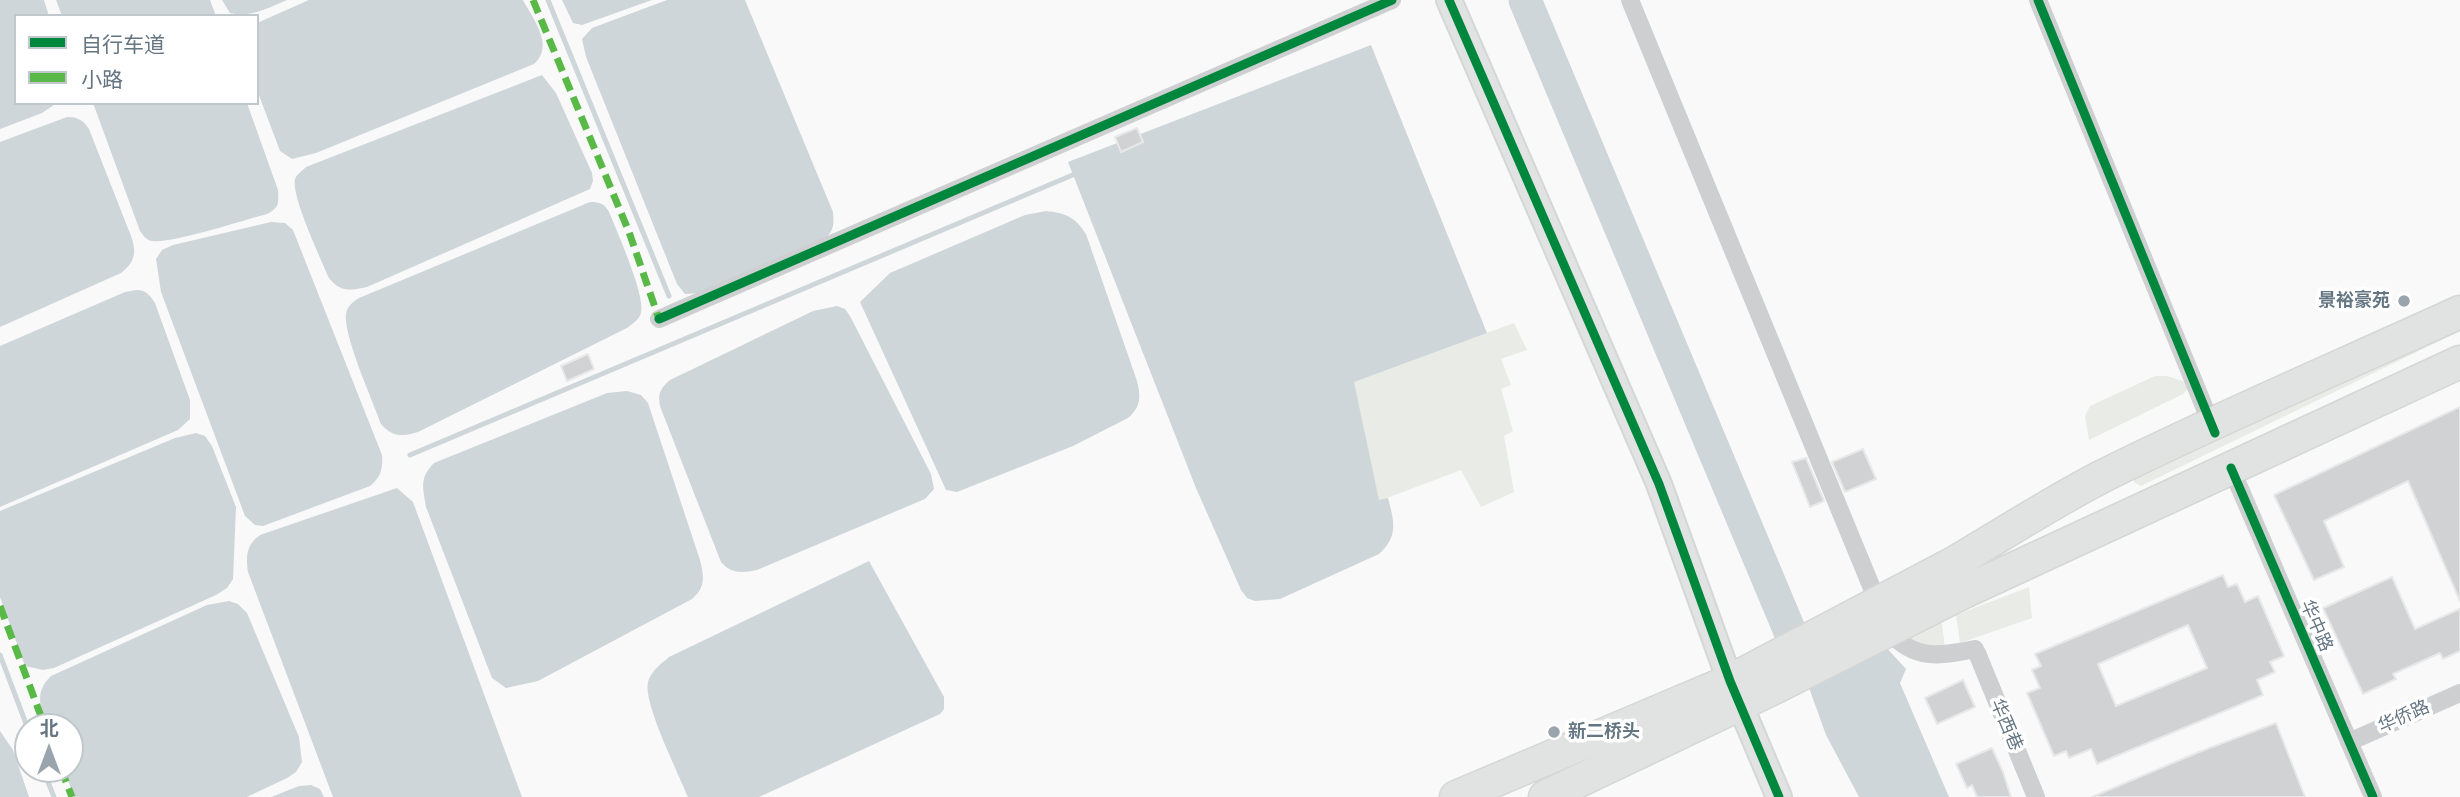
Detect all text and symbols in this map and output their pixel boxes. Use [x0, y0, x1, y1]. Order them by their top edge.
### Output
legend [14, 14, 259, 105]
text: 自行车道 [81, 32, 165, 58]
text: 小路 [81, 67, 123, 93]
place label: 景裕豪苑 [2318, 290, 2390, 312]
marker: 景裕豪苑 [2396, 293, 2412, 309]
street label: 华中路 [2296, 597, 2336, 655]
street label: 华西巷 [1986, 696, 2026, 754]
street label: 华侨路 [2375, 696, 2433, 738]
north arrow [14, 713, 84, 783]
text: 北 [39, 717, 59, 740]
place label: 新二桥头 [1568, 721, 1640, 743]
marker: 新二桥头 [1546, 724, 1562, 740]

